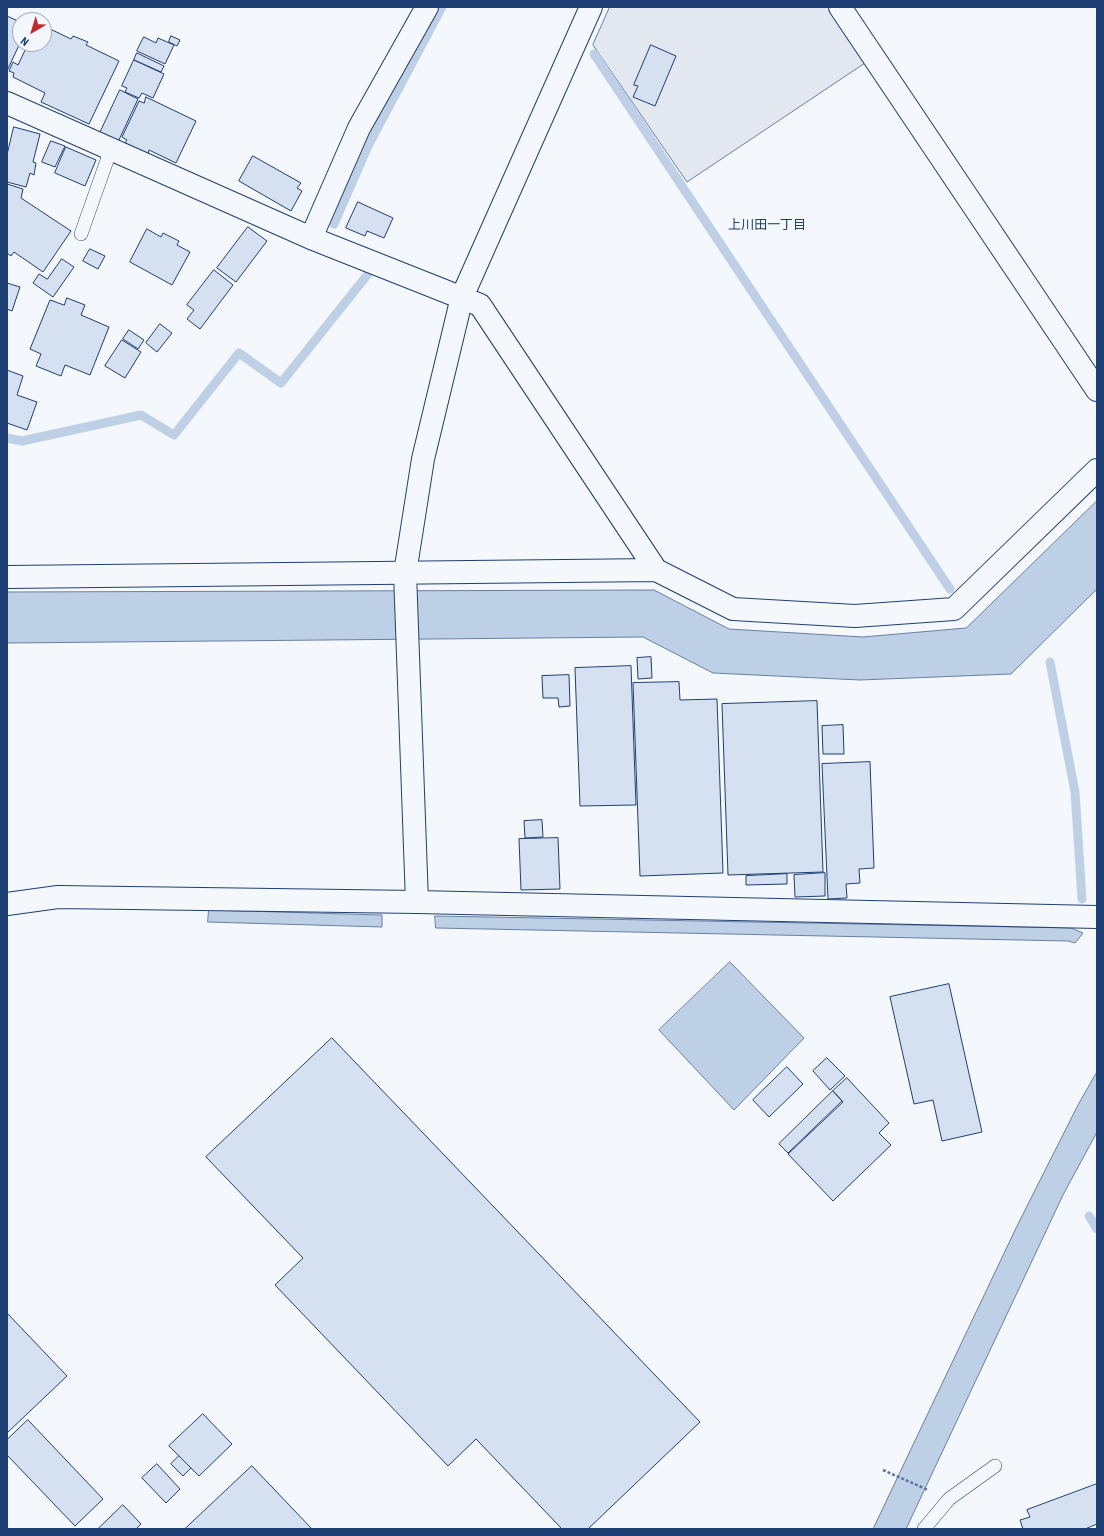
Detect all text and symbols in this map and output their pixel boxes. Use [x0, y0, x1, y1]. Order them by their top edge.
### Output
north arrow [12, 12, 52, 52]
text: N [18, 34, 32, 48]
district label: 上川田一丁目 [728, 218, 806, 234]

